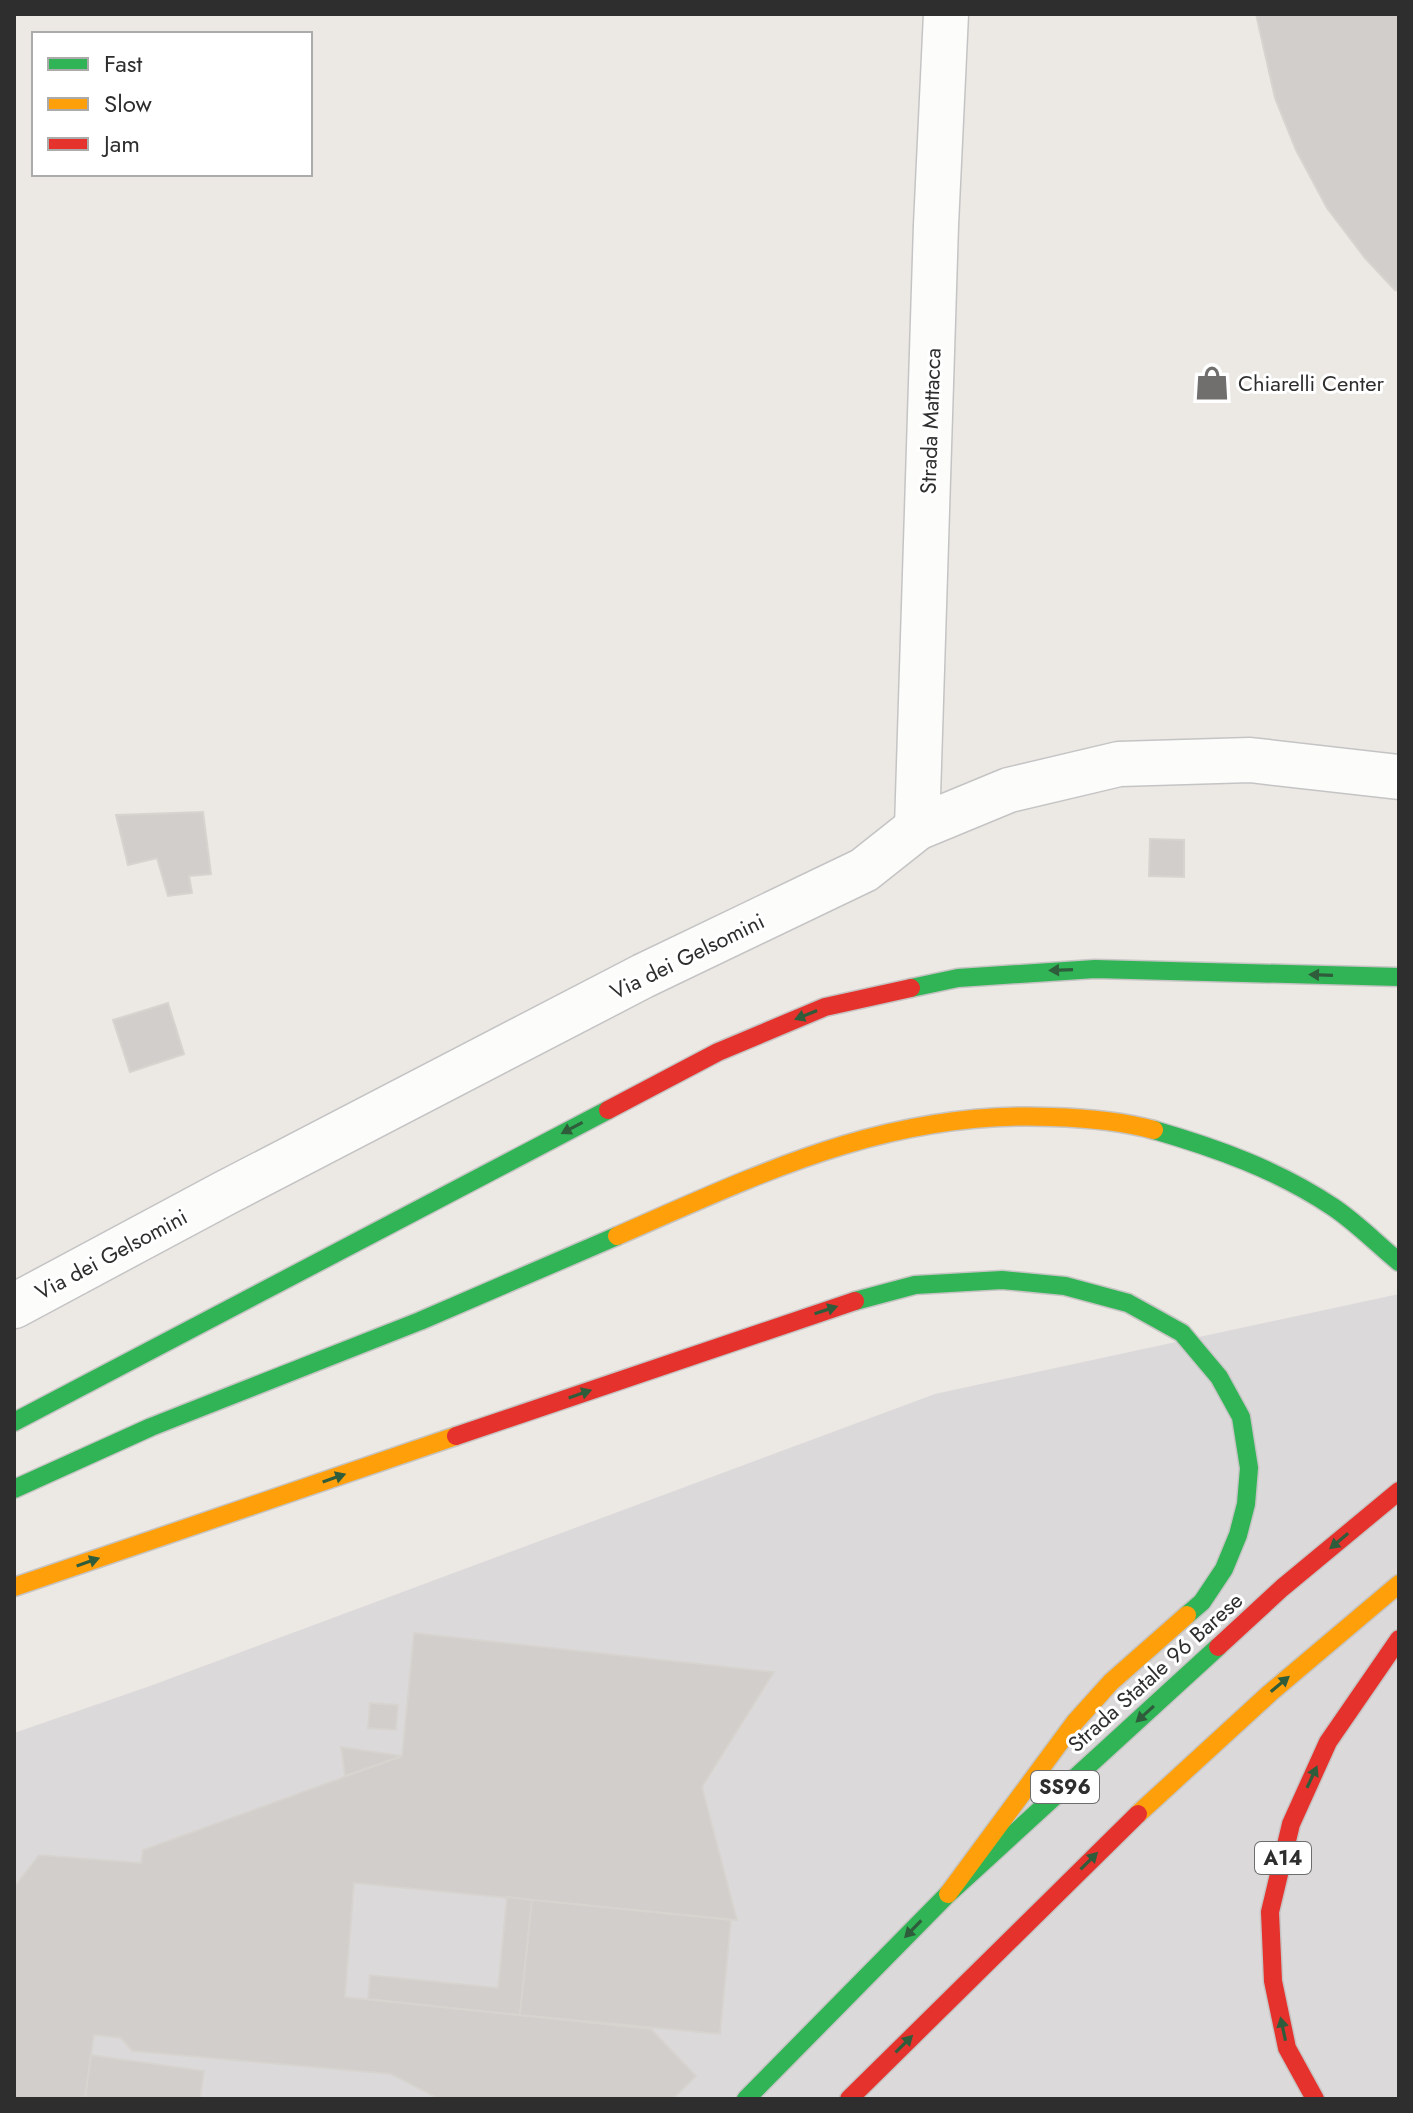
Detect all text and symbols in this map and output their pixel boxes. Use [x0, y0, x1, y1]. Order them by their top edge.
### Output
legend [32, 32, 312, 176]
text: Fast [104, 46, 142, 81]
text: Slow [104, 86, 152, 121]
text: Jam [101, 126, 140, 161]
street label: Strada Mattacca [911, 347, 949, 495]
shop icon: Chiarelli Center [1193, 364, 1231, 402]
place label: Chiarelli Center [1238, 367, 1384, 399]
street label: Via dei Gelsomini [604, 905, 770, 1007]
one-way arrow [1048, 964, 1073, 977]
one-way arrow [1308, 969, 1333, 982]
one-way arrow [794, 1009, 818, 1022]
one-way arrow [561, 1122, 584, 1135]
street label: Via dei Gelsomini [29, 1200, 193, 1308]
one-way arrow [814, 1303, 838, 1315]
one-way arrow [568, 1387, 592, 1399]
one-way arrow [322, 1472, 346, 1484]
one-way arrow [1329, 1532, 1349, 1549]
one-way arrow [76, 1556, 100, 1568]
street label: Strada Statale 96 Barese [1060, 1585, 1250, 1759]
one-way arrow [1270, 1676, 1290, 1693]
one-way arrow [1135, 1704, 1154, 1722]
one-way arrow [1305, 1765, 1319, 1788]
road number: SS96 [1031, 1771, 1099, 1803]
road number: A14 [1255, 1842, 1311, 1874]
one-way arrow [1079, 1852, 1098, 1871]
one-way arrow [904, 1919, 923, 1938]
one-way arrow [1276, 2016, 1289, 2041]
one-way arrow [895, 2035, 913, 2054]

